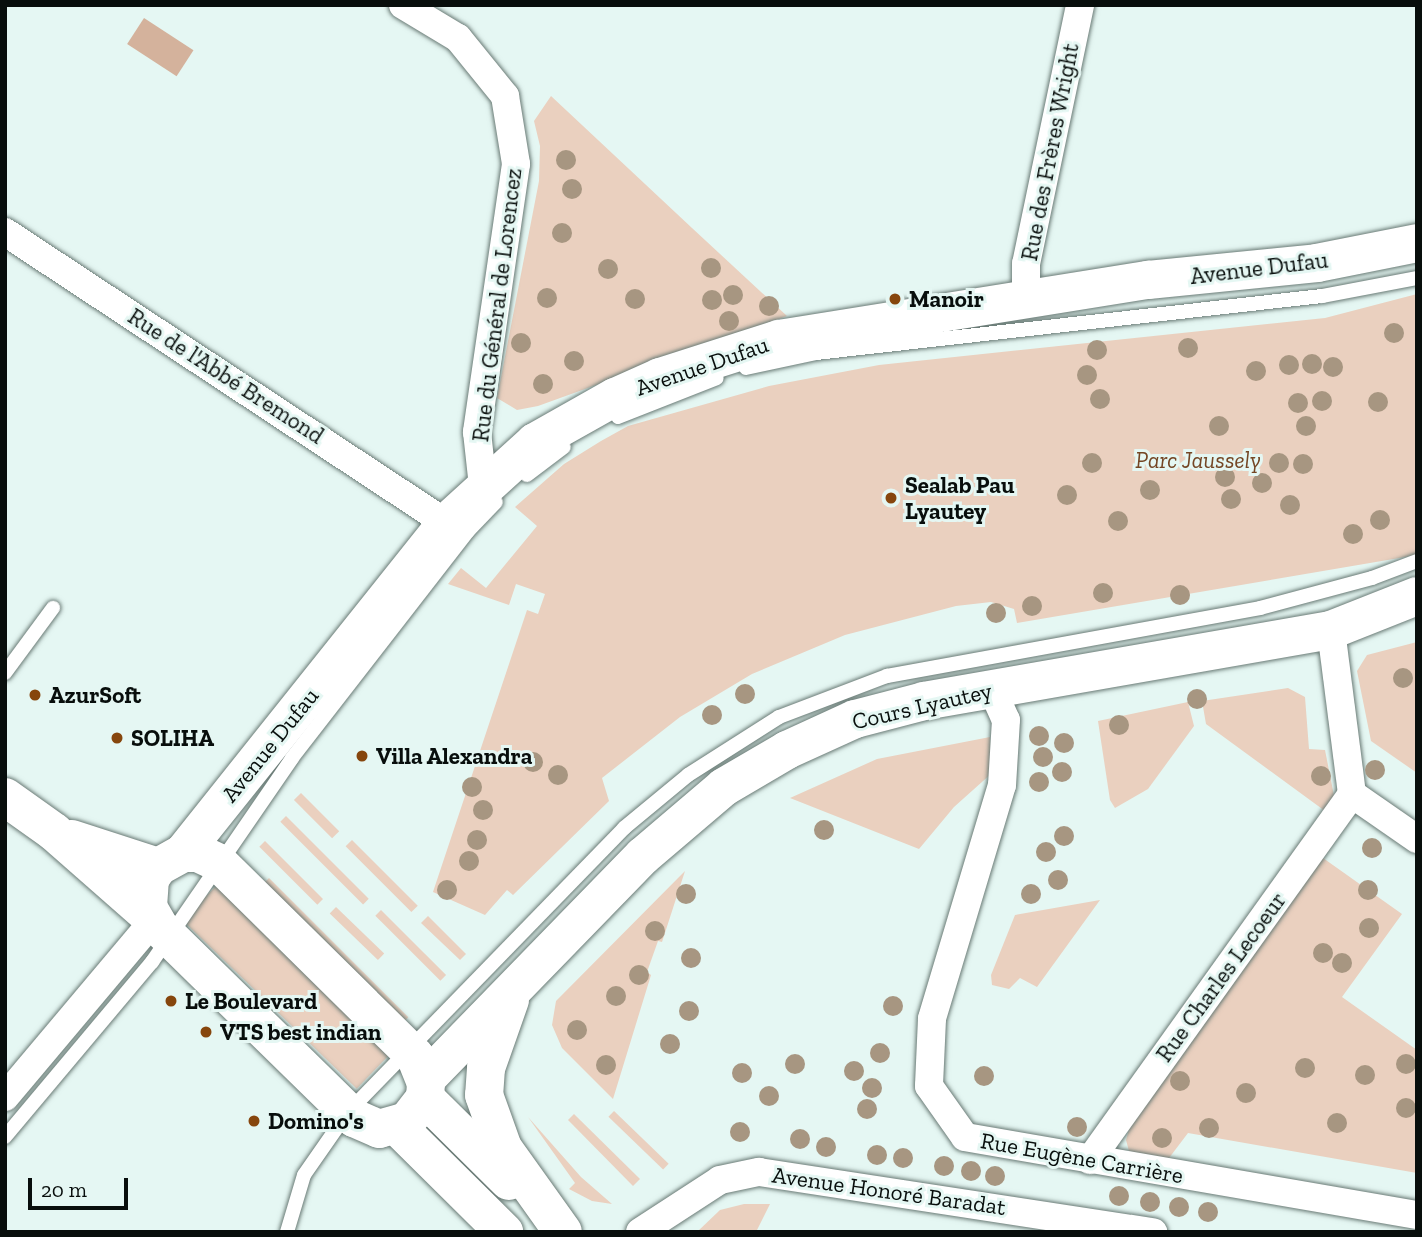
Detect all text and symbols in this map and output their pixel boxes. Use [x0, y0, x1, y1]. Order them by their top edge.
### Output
street label: Rue des Frères Wright [1015, 41, 1085, 263]
street label: Rue du Général de Lorencez [467, 167, 527, 443]
street label: Avenue Dufau [1189, 246, 1329, 290]
place label: Manoir [909, 285, 984, 313]
marker: Manoir [887, 291, 903, 307]
street label: Rue de l'Abbé Bremond [123, 302, 329, 450]
street label: Avenue Dufau [632, 330, 772, 402]
park label: Parc Jaussely [1135, 446, 1261, 474]
place label: Sealab Pau Lyautey [905, 471, 1014, 525]
marker: Sealab Pau Lyautey [883, 490, 899, 506]
street label: Cours Lyautey [849, 677, 995, 735]
place label: AzurSoft [49, 681, 141, 709]
street label: Avenue Dufau [216, 682, 324, 808]
marker: AzurSoft [27, 687, 43, 703]
place label: SOLIHA [131, 724, 214, 752]
marker: SOLIHA [109, 730, 125, 746]
place label: Villa Alexandra [376, 742, 533, 770]
marker: Villa Alexandra [354, 748, 370, 764]
street label: Rue Charles Lecoeur [1150, 887, 1292, 1067]
place label: Le Boulevard [185, 987, 317, 1015]
marker: Le Boulevard [163, 993, 179, 1009]
place label: VTS best indian [220, 1018, 381, 1046]
marker: VTS best indian [198, 1024, 214, 1040]
place label: Domino's [268, 1107, 364, 1135]
marker: Domino's [246, 1113, 262, 1129]
street label: Rue Eugène Carrière [979, 1127, 1185, 1189]
street label: Avenue Honoré Baradat [771, 1161, 1007, 1221]
scale bar [32, 1164, 131, 1208]
text: 20 m [41, 1177, 87, 1202]

